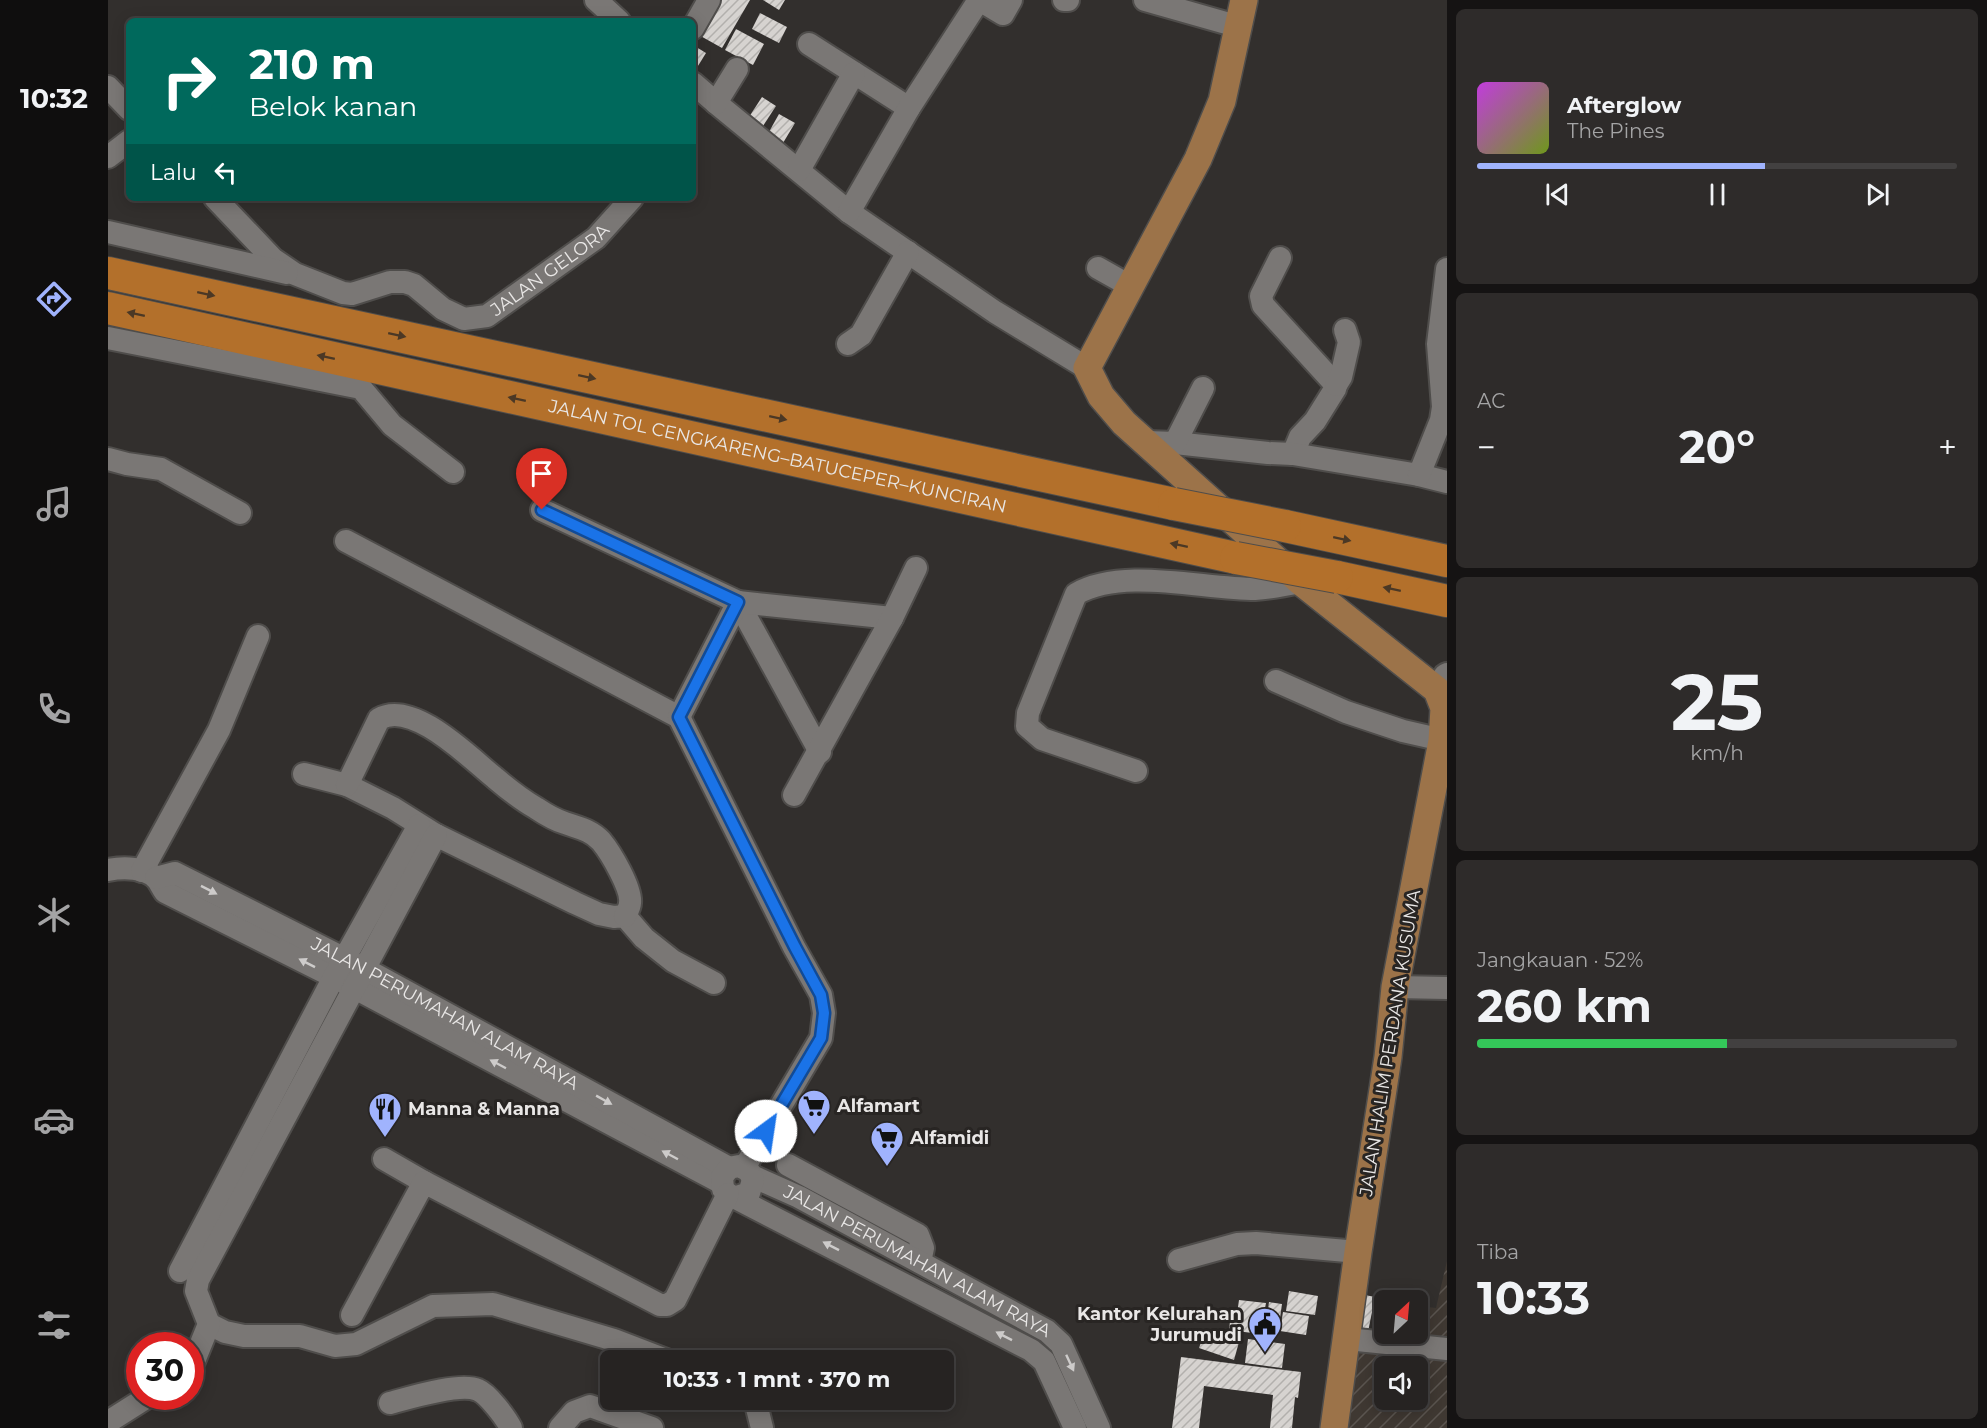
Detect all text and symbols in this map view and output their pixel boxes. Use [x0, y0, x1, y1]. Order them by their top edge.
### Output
text: 210 m [249, 38, 375, 90]
icon: right [150, 42, 228, 120]
text: 10:32 [20, 82, 88, 115]
text: Belok kanan [249, 90, 417, 123]
text: Afterglow [1567, 92, 1681, 119]
text: The Pines [1567, 119, 1664, 143]
icon: left [209, 156, 242, 189]
text: Lalu [150, 159, 197, 186]
icon: previous [1541, 178, 1574, 211]
icon: pause [1701, 178, 1734, 211]
icon: next [1861, 178, 1894, 211]
street label: JALAN GELORA [486, 219, 614, 321]
icon: directions [33, 278, 75, 320]
one-way arrow [197, 290, 216, 299]
one-way arrow [127, 309, 145, 319]
one-way arrow [388, 331, 406, 341]
one-way arrow [317, 351, 336, 361]
one-way arrow [578, 372, 597, 382]
text: AC [1477, 389, 1505, 413]
one-way arrow [508, 393, 526, 403]
street label: JALAN TOL CENGKARENG–BATUCEPER–KUNCIRAN [546, 395, 1009, 518]
one-way arrow [769, 414, 788, 423]
text: 20° [1679, 419, 1755, 474]
text: − [1477, 427, 1496, 467]
text: + [1938, 427, 1957, 467]
pin [516, 448, 567, 510]
icon: arrive [525, 457, 558, 490]
icon: music [33, 483, 75, 525]
one-way arrow [1333, 534, 1351, 544]
one-way arrow [1169, 540, 1188, 549]
one-way arrow [1383, 583, 1401, 593]
text: 25 [1671, 654, 1763, 750]
icon: phone [33, 688, 75, 730]
text: km/h [1690, 741, 1744, 765]
one-way arrow [201, 886, 218, 895]
street label: JALAN HALIM PERDANA KUSUMA [1355, 888, 1425, 1199]
icon: climate [33, 894, 75, 936]
street label: JALAN PERUMAHAN ALAM RAYA [307, 932, 582, 1095]
text: Jangkauan · 52% [1477, 948, 1643, 972]
one-way arrow [298, 958, 315, 968]
text: 260 km [1477, 978, 1652, 1033]
one-way arrow [489, 1059, 506, 1069]
supermarket icon: Alfamart [796, 1088, 832, 1135]
restaurant icon: Manna & Manna [367, 1091, 403, 1138]
one-way arrow [596, 1095, 613, 1105]
place label: Alfamart [836, 1095, 920, 1117]
place label: Manna & Manna [408, 1098, 560, 1120]
icon: car [33, 1099, 75, 1141]
position arrow [734, 1099, 798, 1163]
supermarket icon: Alfamidi [869, 1120, 905, 1167]
place label: Alfamidi [909, 1127, 989, 1149]
one-way arrow [661, 1150, 678, 1160]
street label: JALAN PERUMAHAN ALAM RAYA [779, 1180, 1055, 1342]
text: Tiba [1477, 1240, 1519, 1264]
one-way arrow [822, 1241, 839, 1251]
text: 10:33 [1477, 1270, 1590, 1325]
north arrow [1374, 1290, 1428, 1344]
map controls [1374, 1290, 1428, 1410]
place label: Kantor Kelurahan Jurumudi [1077, 1303, 1242, 1346]
icon: filters [33, 1304, 75, 1346]
public building icon: Kantor Kelurahan Jurumudi [1247, 1306, 1283, 1353]
one-way arrow [995, 1331, 1013, 1341]
speed limit sign: 30 [126, 1332, 204, 1410]
one-way arrow [1065, 1354, 1075, 1372]
button: sound [1374, 1356, 1428, 1410]
text: 10:33 · 1 mnt · 370 m [664, 1366, 890, 1393]

